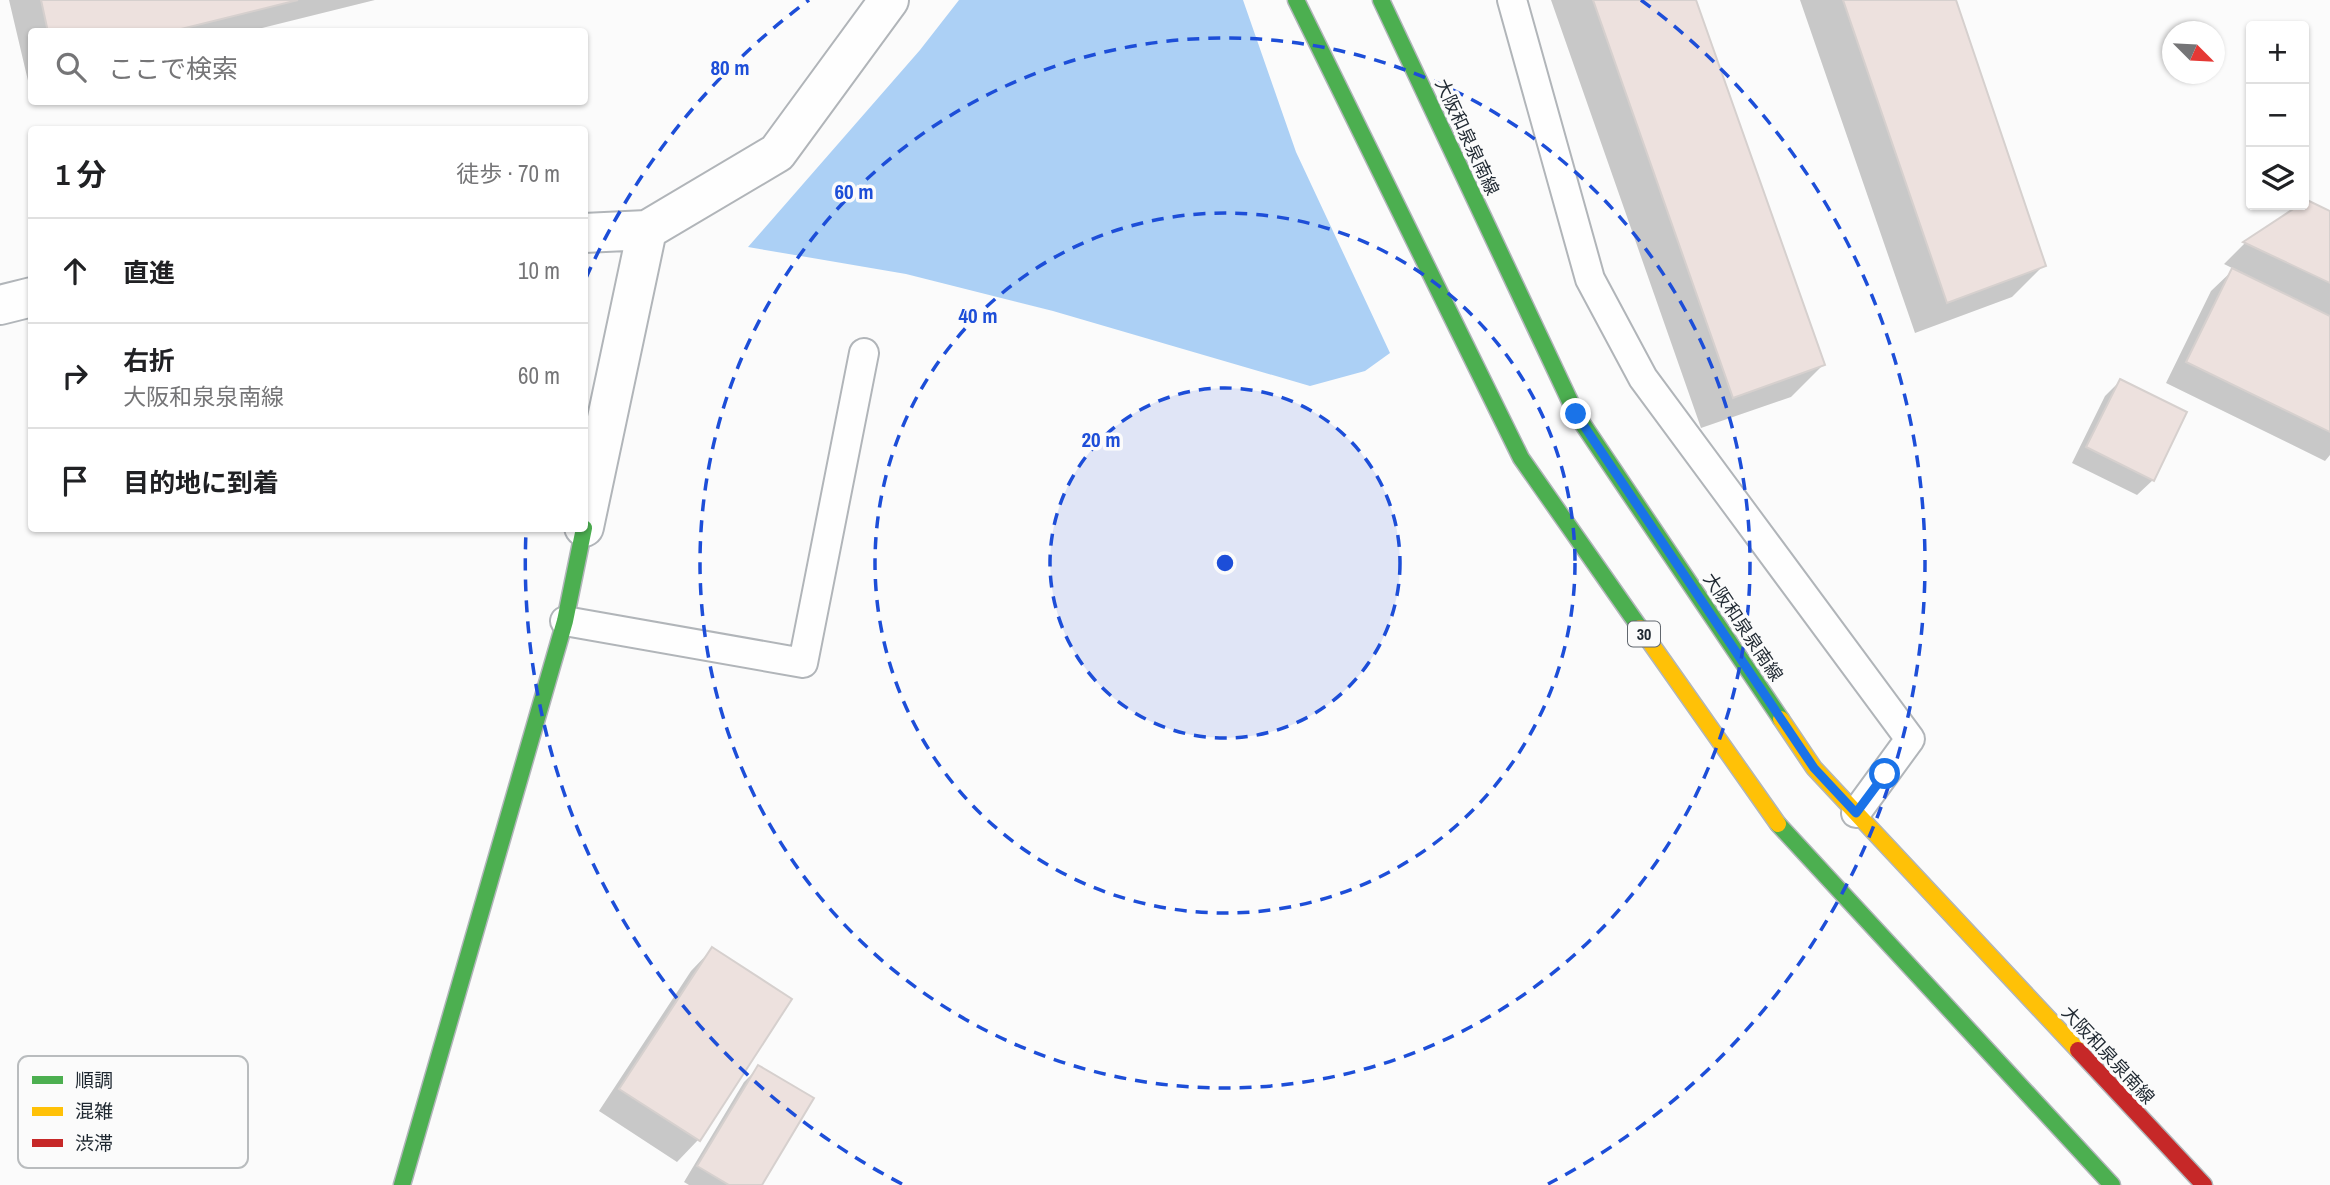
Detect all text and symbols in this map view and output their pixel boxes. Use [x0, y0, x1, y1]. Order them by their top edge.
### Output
north arrow [2162, 21, 2225, 84]
map controls [2246, 21, 2309, 210]
button: + [2246, 21, 2309, 84]
search box [28, 28, 588, 105]
icon: search [52, 48, 90, 86]
text: ここで検索 [108, 51, 238, 86]
text: 80 m [710, 53, 750, 82]
street label: 大阪和泉泉南線 [1429, 74, 1505, 199]
button: − [2246, 84, 2309, 147]
button: layers [2246, 147, 2309, 210]
text: 1 分 [56, 154, 107, 194]
text: 徒歩 · 70 m [456, 158, 560, 189]
text: 60 m [834, 177, 874, 206]
icon: ahead [56, 252, 94, 290]
text: 直進 [123, 255, 175, 290]
text: 10 m [518, 255, 560, 286]
text: 40 m [958, 301, 998, 330]
text: 右折 [123, 343, 175, 378]
icon: right [56, 357, 94, 395]
text: 60 m [518, 360, 560, 391]
text: 大阪和泉泉南線 [123, 381, 284, 412]
route end [1560, 398, 1591, 429]
text: 20 m [1081, 425, 1121, 454]
icon: arrive [56, 462, 94, 500]
text: 目的地に到着 [123, 465, 279, 500]
centre of rings [1213, 551, 1237, 575]
street label: 大阪和泉泉南線 [1698, 568, 1789, 686]
road number: 30 [1628, 622, 1660, 646]
route start [1869, 758, 1900, 789]
street label: 大阪和泉泉南線 [2056, 1000, 2160, 1109]
legend [18, 1056, 248, 1168]
text: 順調 [75, 1067, 113, 1093]
text: 混雑 [75, 1098, 113, 1124]
text: 渋滞 [75, 1130, 113, 1156]

